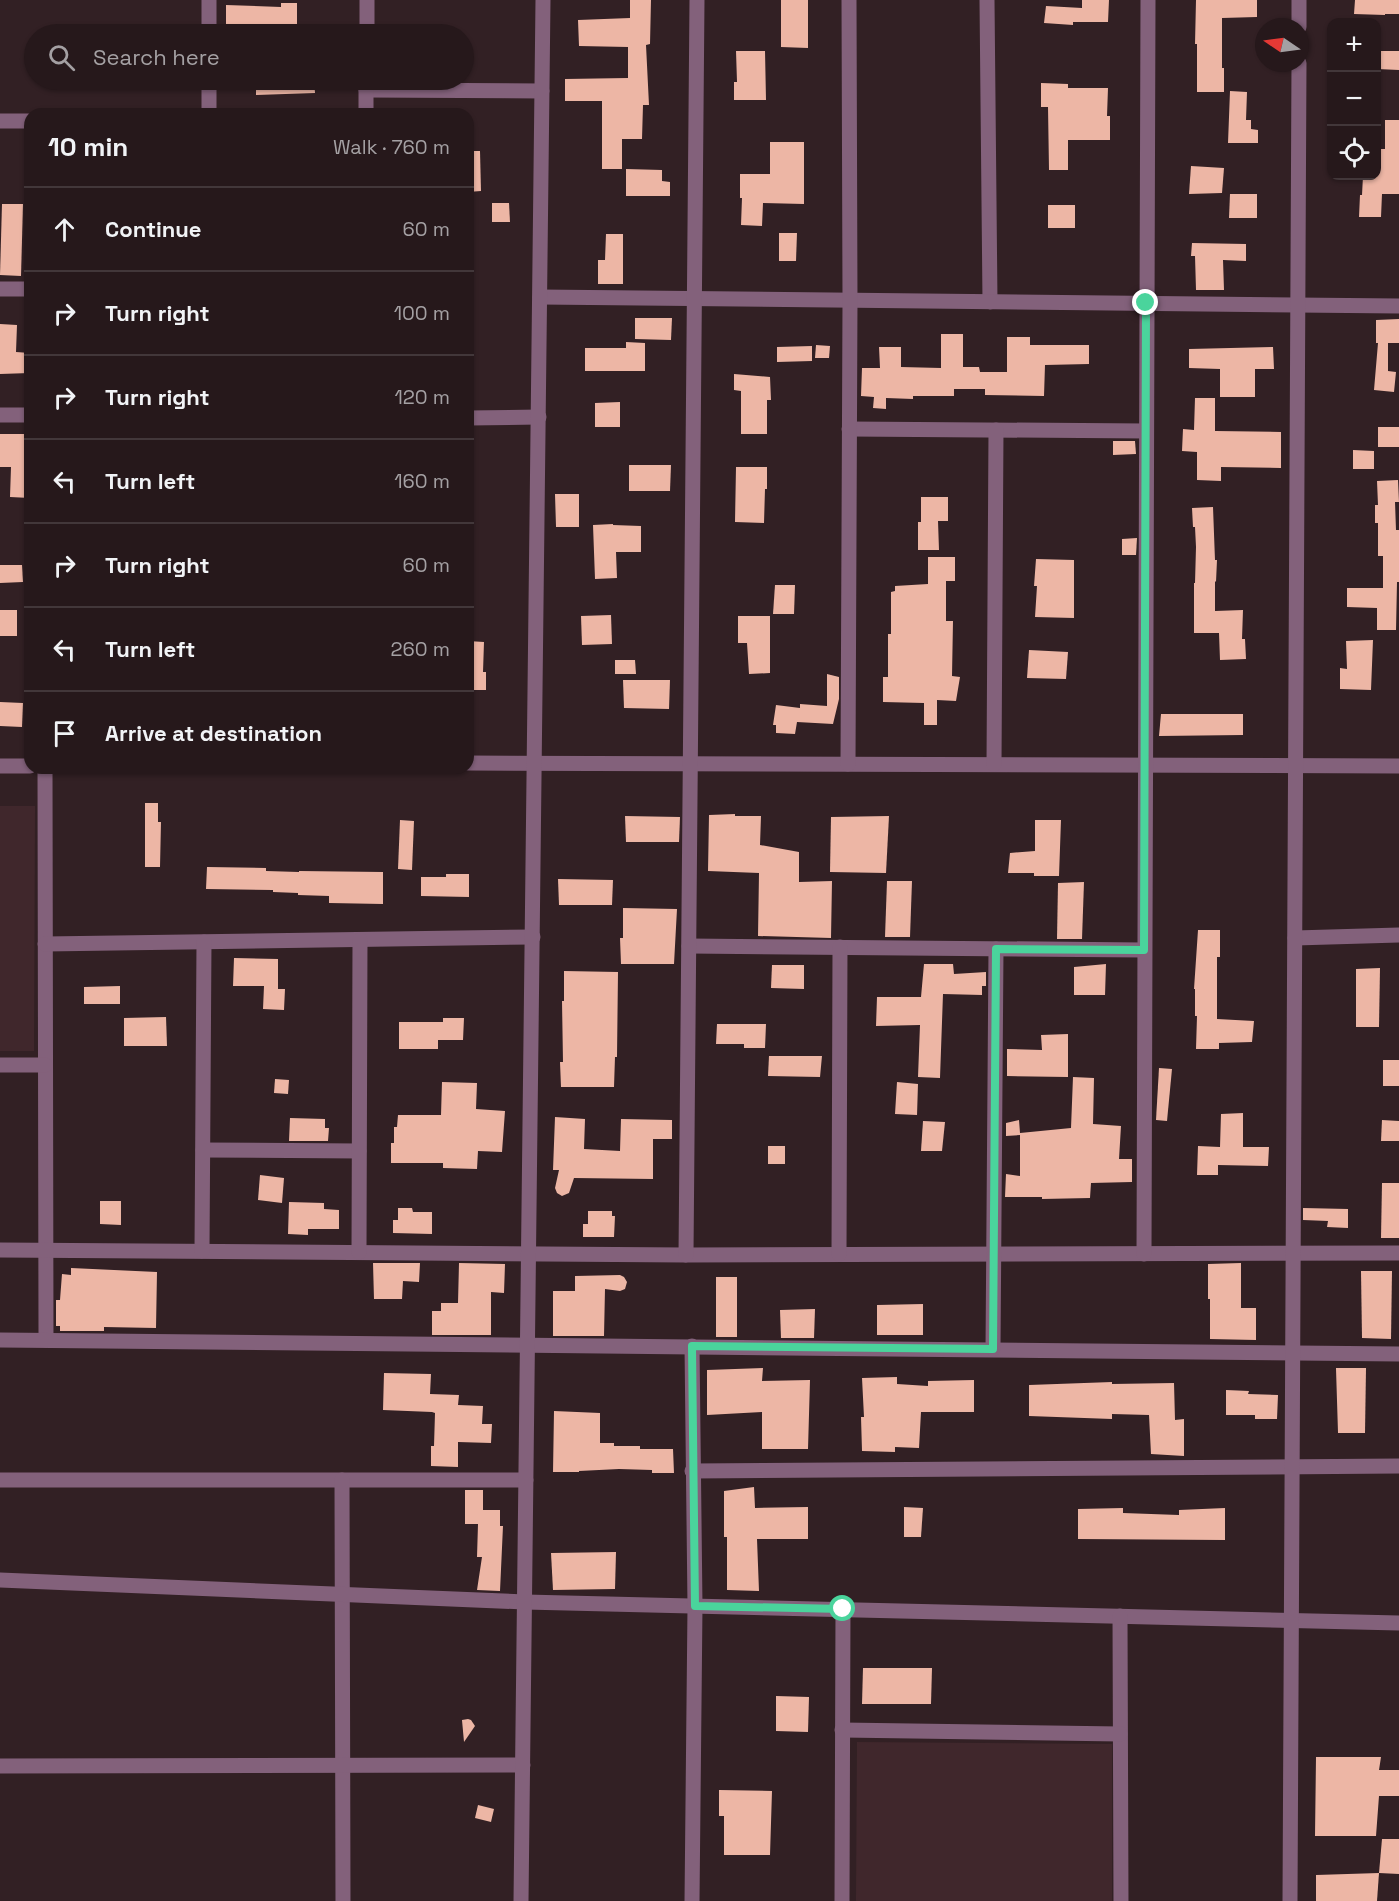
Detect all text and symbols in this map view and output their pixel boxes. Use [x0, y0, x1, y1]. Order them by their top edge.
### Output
north arrow [1255, 18, 1309, 72]
map controls [1327, 18, 1381, 180]
button: + [1327, 18, 1381, 72]
search box [24, 24, 474, 90]
icon: search [45, 41, 78, 74]
text: Search here [93, 43, 220, 71]
button: − [1327, 72, 1381, 126]
button: locate [1327, 126, 1381, 180]
text: 10 min [48, 130, 128, 164]
text: Walk · 760 m [333, 134, 450, 160]
icon: ahead [48, 213, 81, 246]
text: Continue [105, 215, 201, 243]
text: 60 m [403, 216, 450, 242]
route end [1132, 289, 1158, 315]
icon: right [48, 297, 81, 330]
text: Turn right [105, 299, 210, 327]
text: 100 m [394, 300, 450, 326]
icon: right [48, 381, 81, 414]
text: Turn right [105, 383, 210, 411]
text: 120 m [394, 384, 450, 410]
icon: left [48, 465, 81, 498]
text: Turn left [105, 467, 195, 495]
text: 160 m [394, 468, 450, 494]
icon: right [48, 549, 81, 582]
text: Turn right [105, 551, 210, 579]
text: 60 m [403, 552, 450, 578]
icon: left [48, 633, 81, 666]
text: Turn left [105, 635, 195, 663]
text: 260 m [391, 636, 450, 662]
icon: arrive [48, 717, 81, 750]
text: Arrive at destination [105, 719, 322, 747]
route start [829, 1595, 855, 1621]

